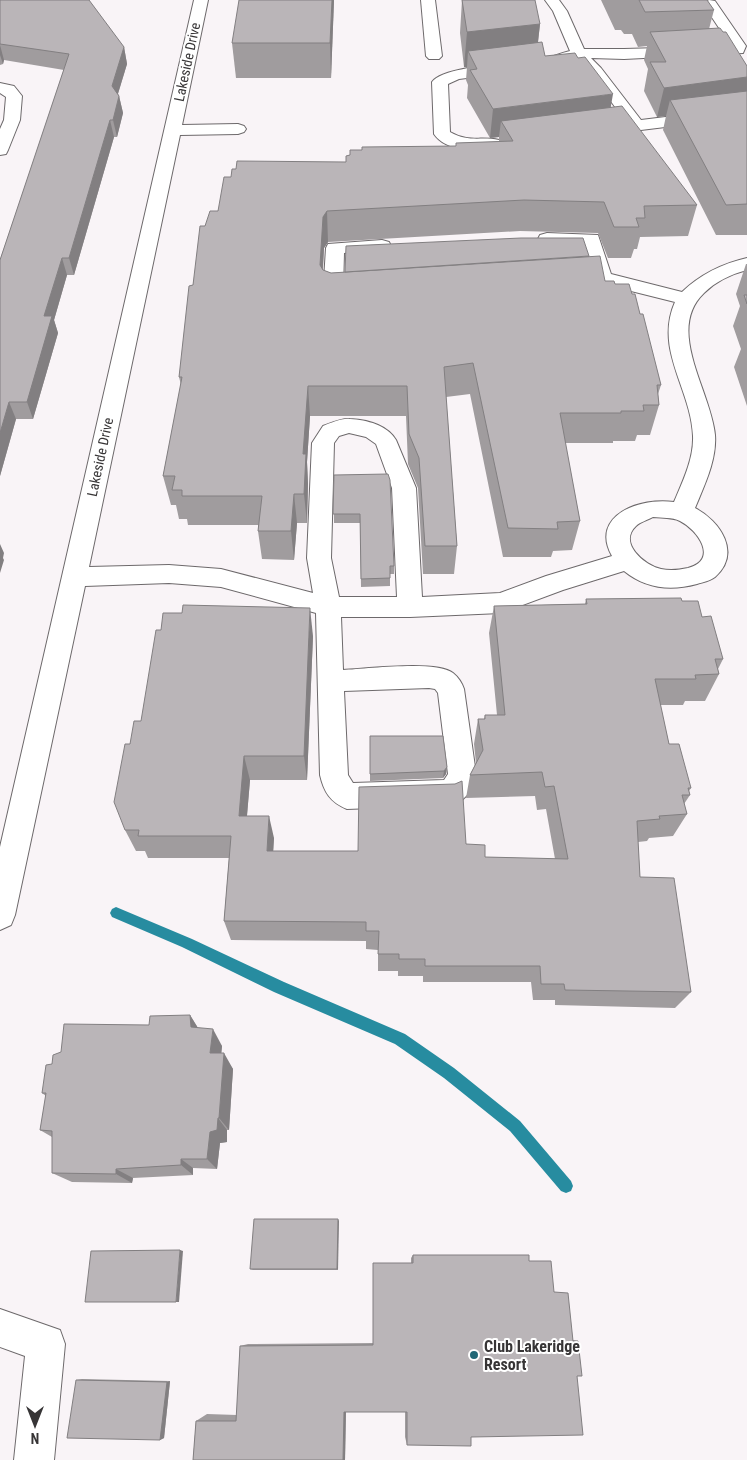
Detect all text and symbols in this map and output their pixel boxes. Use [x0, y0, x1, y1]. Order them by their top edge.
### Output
street label: Lakeside Drive [171, 21, 203, 103]
street label: Lakeside Drive [84, 416, 116, 498]
place label: Club Lakeridge Resort [484, 1337, 580, 1374]
marker: Club Lakeridge Resort [468, 1349, 480, 1361]
north arrow [10, 1400, 60, 1450]
text: N [31, 1430, 39, 1446]

